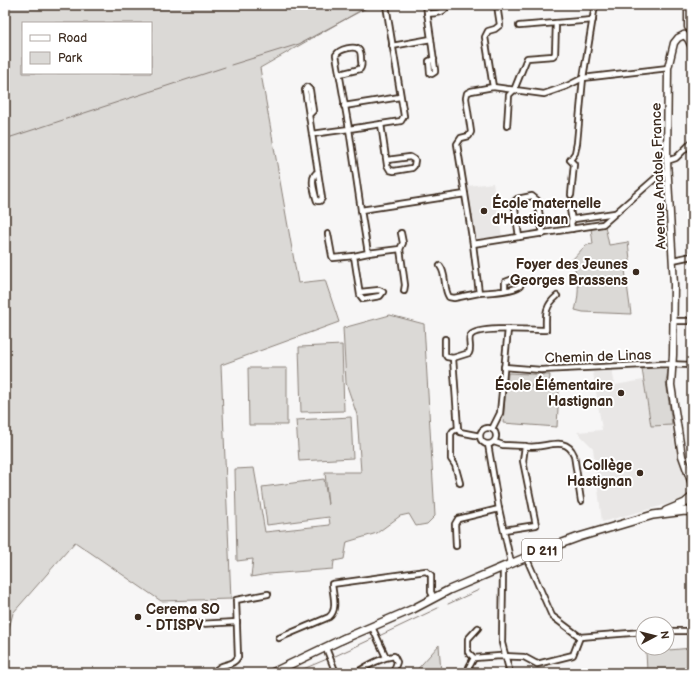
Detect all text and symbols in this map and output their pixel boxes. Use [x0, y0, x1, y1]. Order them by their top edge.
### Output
legend [22, 22, 152, 74]
text: Road [58, 31, 87, 46]
text: Park [58, 51, 82, 66]
street label: Avenue Anatole France [647, 102, 670, 250]
place label: École maternelle d'Hastignan [492, 193, 601, 228]
marker: École maternelle d'Hastignan [479, 206, 489, 216]
place label: Foyer des Jeunes Georges Brassens [510, 256, 628, 289]
marker: Foyer des Jeunes Georges Brassens [631, 267, 641, 277]
street label: Chemin de Linas [544, 346, 652, 367]
place label: École Élémentaire Hastignan [495, 375, 613, 410]
marker: École Élémentaire Hastignan [616, 388, 626, 398]
place label: Collège Hastignan [567, 457, 632, 490]
marker: Collège Hastignan [635, 468, 645, 478]
road number: D 211 [522, 539, 562, 561]
place label: Cerema SO - DTISPV [146, 601, 220, 634]
marker: Cerema SO - DTISPV [133, 612, 143, 622]
north arrow [635, 616, 675, 656]
text: N [657, 630, 671, 640]

